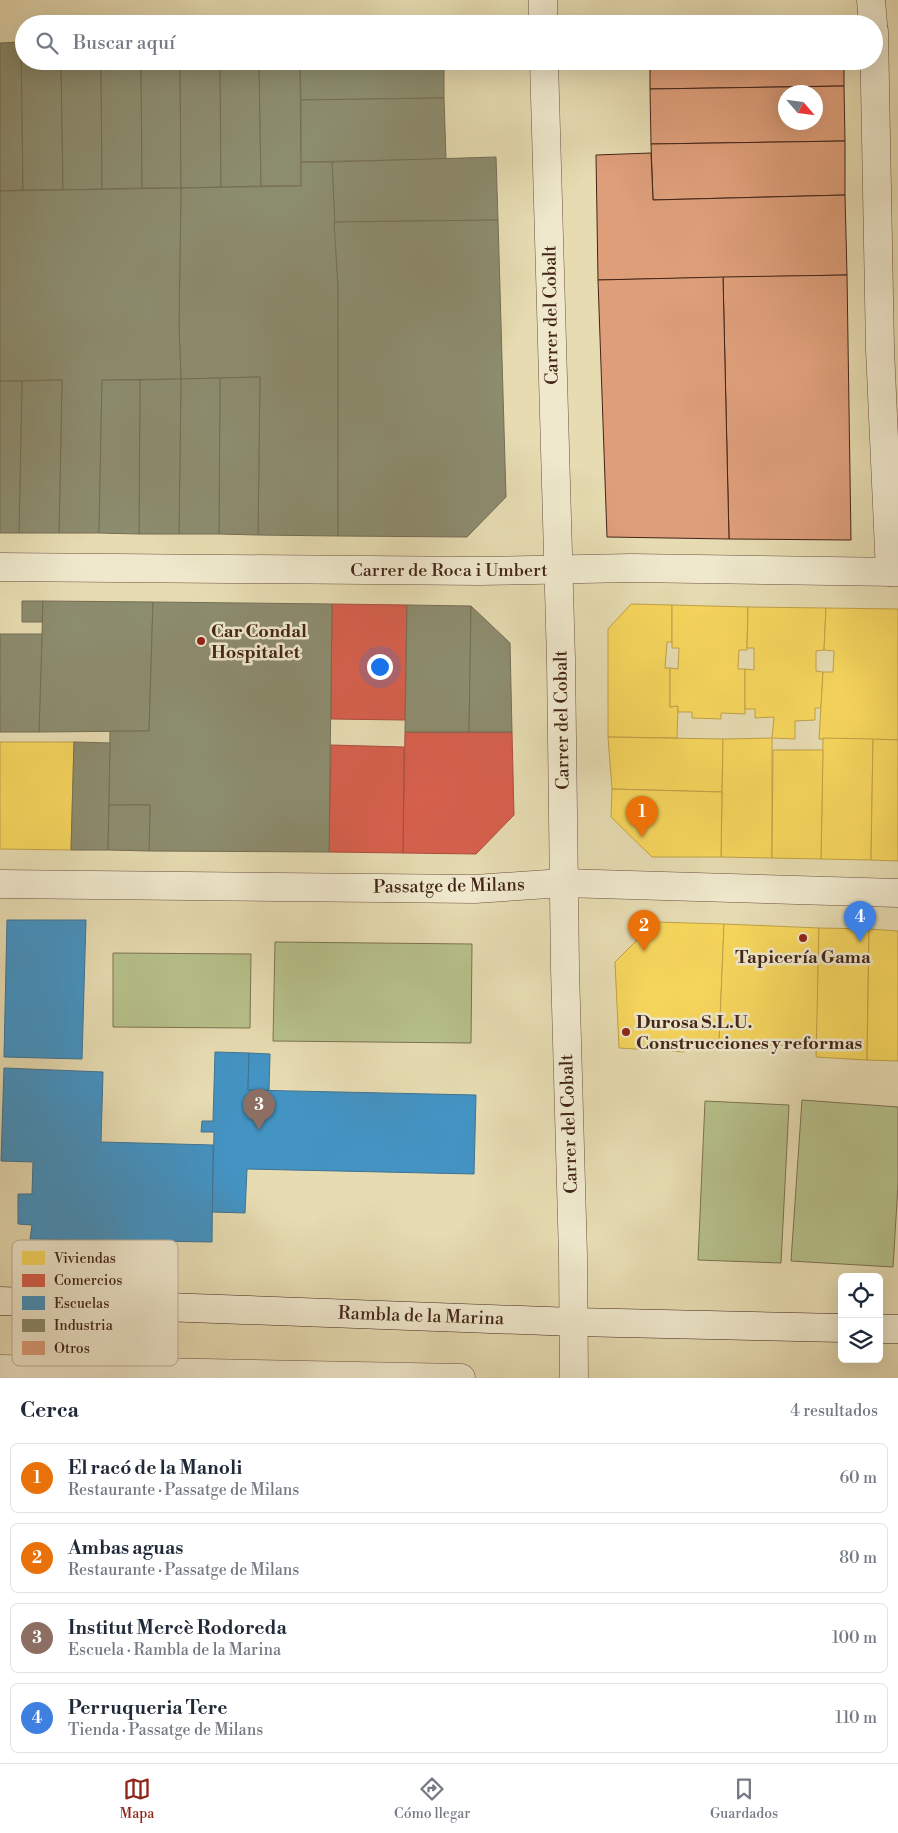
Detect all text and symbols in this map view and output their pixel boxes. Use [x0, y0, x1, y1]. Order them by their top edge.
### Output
search box [15, 15, 883, 70]
icon: search [33, 29, 61, 57]
text: Buscar aquí [73, 31, 175, 55]
north arrow [778, 85, 823, 130]
street label: Carrer del Cobalt [538, 244, 564, 385]
street label: Carrer de Roca i Umbert [350, 559, 548, 582]
place label: Car Condal Hospitalet [211, 620, 307, 664]
marker: Car Condal Hospitalet [195, 635, 207, 647]
street label: Carrer del Cobalt [549, 649, 575, 790]
your location [367, 654, 393, 680]
pin: 1 [626, 796, 658, 837]
street label: Passatge de Milans [373, 873, 525, 899]
pin: 4 [844, 901, 876, 942]
pin: 2 [628, 910, 660, 951]
marker: Tapicería Gama [797, 932, 809, 944]
place label: Tapicería Gama [735, 946, 871, 969]
place label: Durosa S.L.U. Construcciones y reformas [636, 1011, 862, 1055]
marker: Durosa S.L.U. Construcciones y reformas [620, 1026, 632, 1038]
street label: Carrer del Cobalt [555, 1053, 583, 1194]
pin: 3 [243, 1089, 275, 1130]
legend [12, 1240, 178, 1366]
text: Viviendas [53, 1250, 116, 1268]
text: Comercios [54, 1272, 122, 1290]
map controls [838, 1273, 883, 1363]
button: locate [838, 1273, 883, 1318]
text: Escuelas [54, 1295, 109, 1313]
street label: Rambla de la Marina [338, 1302, 505, 1330]
text: Industria [54, 1317, 114, 1335]
button: layers [838, 1318, 883, 1363]
text: Otros [54, 1340, 90, 1358]
text: Cerca [20, 1398, 79, 1424]
text: 4 resultados [790, 1401, 878, 1421]
text: El racó de la Manoli [68, 1456, 242, 1480]
text: 1 [33, 1468, 41, 1488]
text: 60 m [839, 1468, 877, 1488]
text: Restaurante · Passatge de Milans [68, 1480, 299, 1500]
text: Ambas aguas [68, 1536, 183, 1560]
text: 2 [32, 1548, 42, 1568]
text: 80 m [839, 1548, 877, 1568]
text: Restaurante · Passatge de Milans [68, 1560, 299, 1580]
text: Institut Mercè Rodoreda [68, 1616, 287, 1640]
text: 3 [32, 1628, 42, 1648]
text: 100 m [832, 1628, 877, 1648]
text: Escuela · Rambla de la Marina [68, 1640, 281, 1660]
text: Perruqueria Tere [68, 1696, 227, 1720]
text: 4 [32, 1708, 42, 1728]
text: 110 m [835, 1708, 877, 1728]
text: Tienda · Passatge de Milans [68, 1720, 263, 1740]
tab: Mapa [120, 1775, 154, 1823]
tab: Cómo llegar [394, 1775, 470, 1823]
tab: Guardados [710, 1775, 778, 1823]

